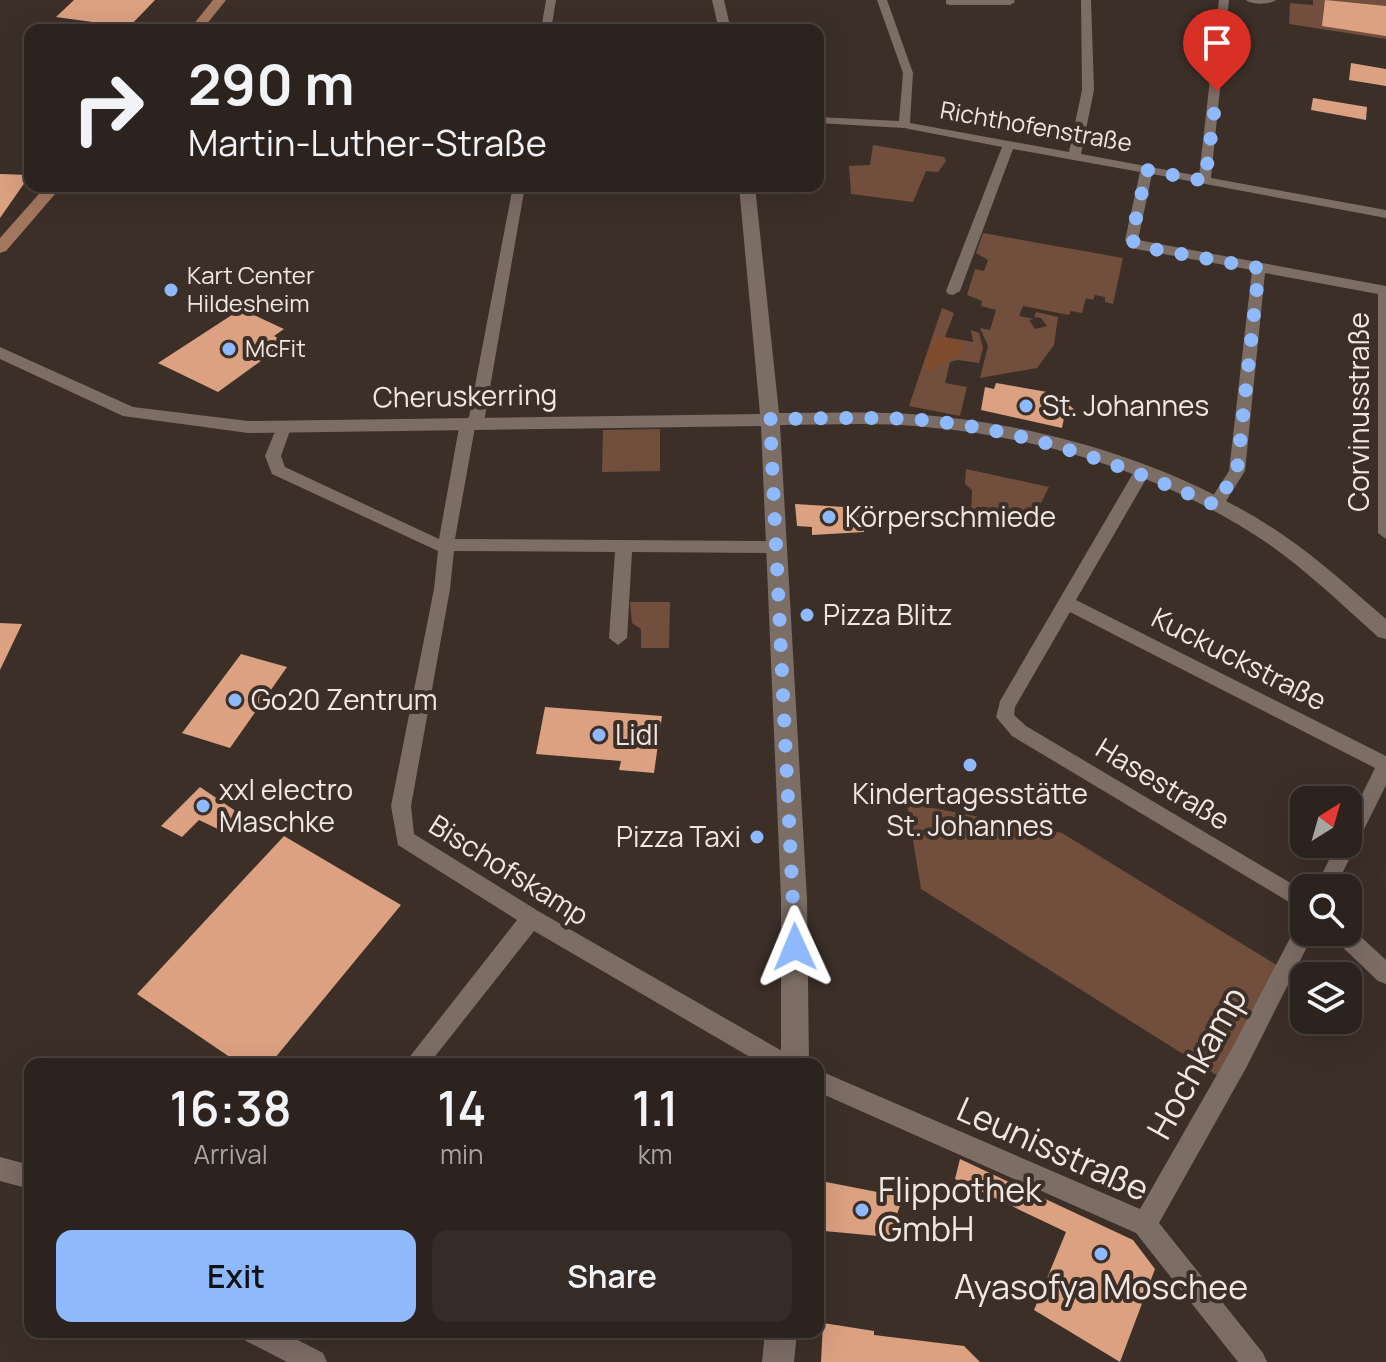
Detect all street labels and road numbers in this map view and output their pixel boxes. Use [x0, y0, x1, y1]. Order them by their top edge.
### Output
street label: Richthofenstraße [938, 92, 1135, 159]
street label: Corvinusstraße [1339, 312, 1377, 512]
street label: Cheruskerring [372, 374, 557, 416]
street label: Kuckuckstraße [1146, 598, 1333, 719]
street label: Hasestraße [1089, 728, 1238, 838]
street label: Bischofskamp [423, 805, 597, 933]
street label: Hochkamp [1135, 978, 1257, 1147]
street label: Leunisstraße [950, 1085, 1157, 1211]

